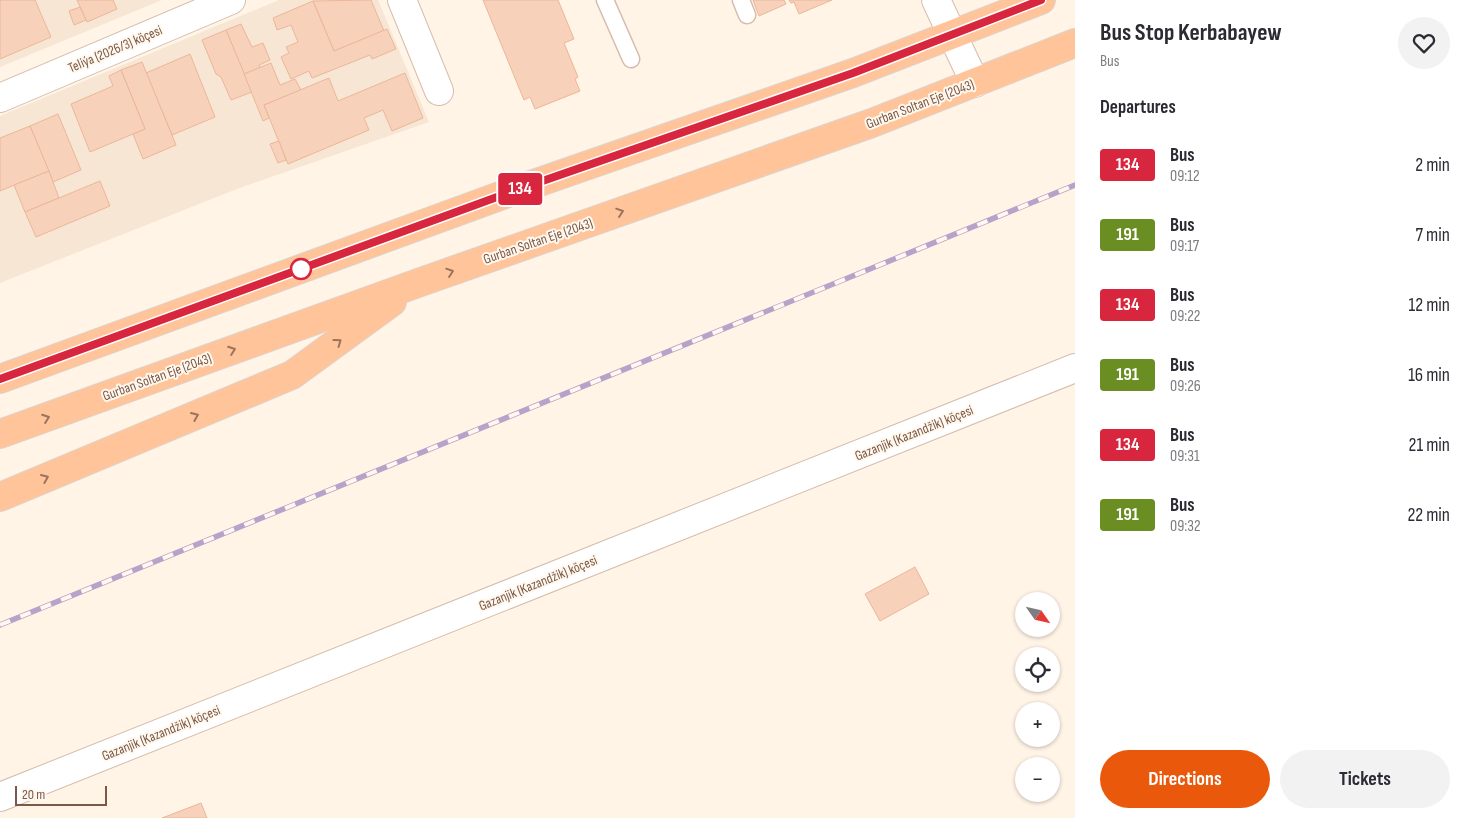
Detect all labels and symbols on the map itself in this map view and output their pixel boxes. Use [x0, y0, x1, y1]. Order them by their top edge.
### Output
street label: Teliýa (2026/3) köçesi [65, 22, 165, 76]
street label: Gurban Soltan Eje (2043) [864, 76, 976, 132]
line badge: 134 [491, 173, 549, 205]
one-way arrow [615, 208, 624, 218]
street label: Gurban Soltan Eje (2043) [481, 214, 595, 268]
unlabelled marker [290, 258, 312, 280]
one-way arrow [446, 268, 454, 278]
one-way arrow [332, 339, 341, 347]
one-way arrow [227, 346, 235, 356]
street label: Gurban Soltan Eje (2043) [100, 349, 214, 405]
street label: Gazanjik (Kazandžik) köçesi [852, 401, 976, 465]
one-way arrow [190, 411, 199, 422]
one-way arrow [41, 414, 50, 424]
one-way arrow [40, 474, 49, 485]
street label: Gazanjik (Kazandžik) köçesi [476, 551, 600, 615]
north arrow [1015, 592, 1060, 638]
street label: Gazanjik (Kazandžik) köçesi [99, 701, 223, 765]
scale bar [15, 783, 108, 806]

